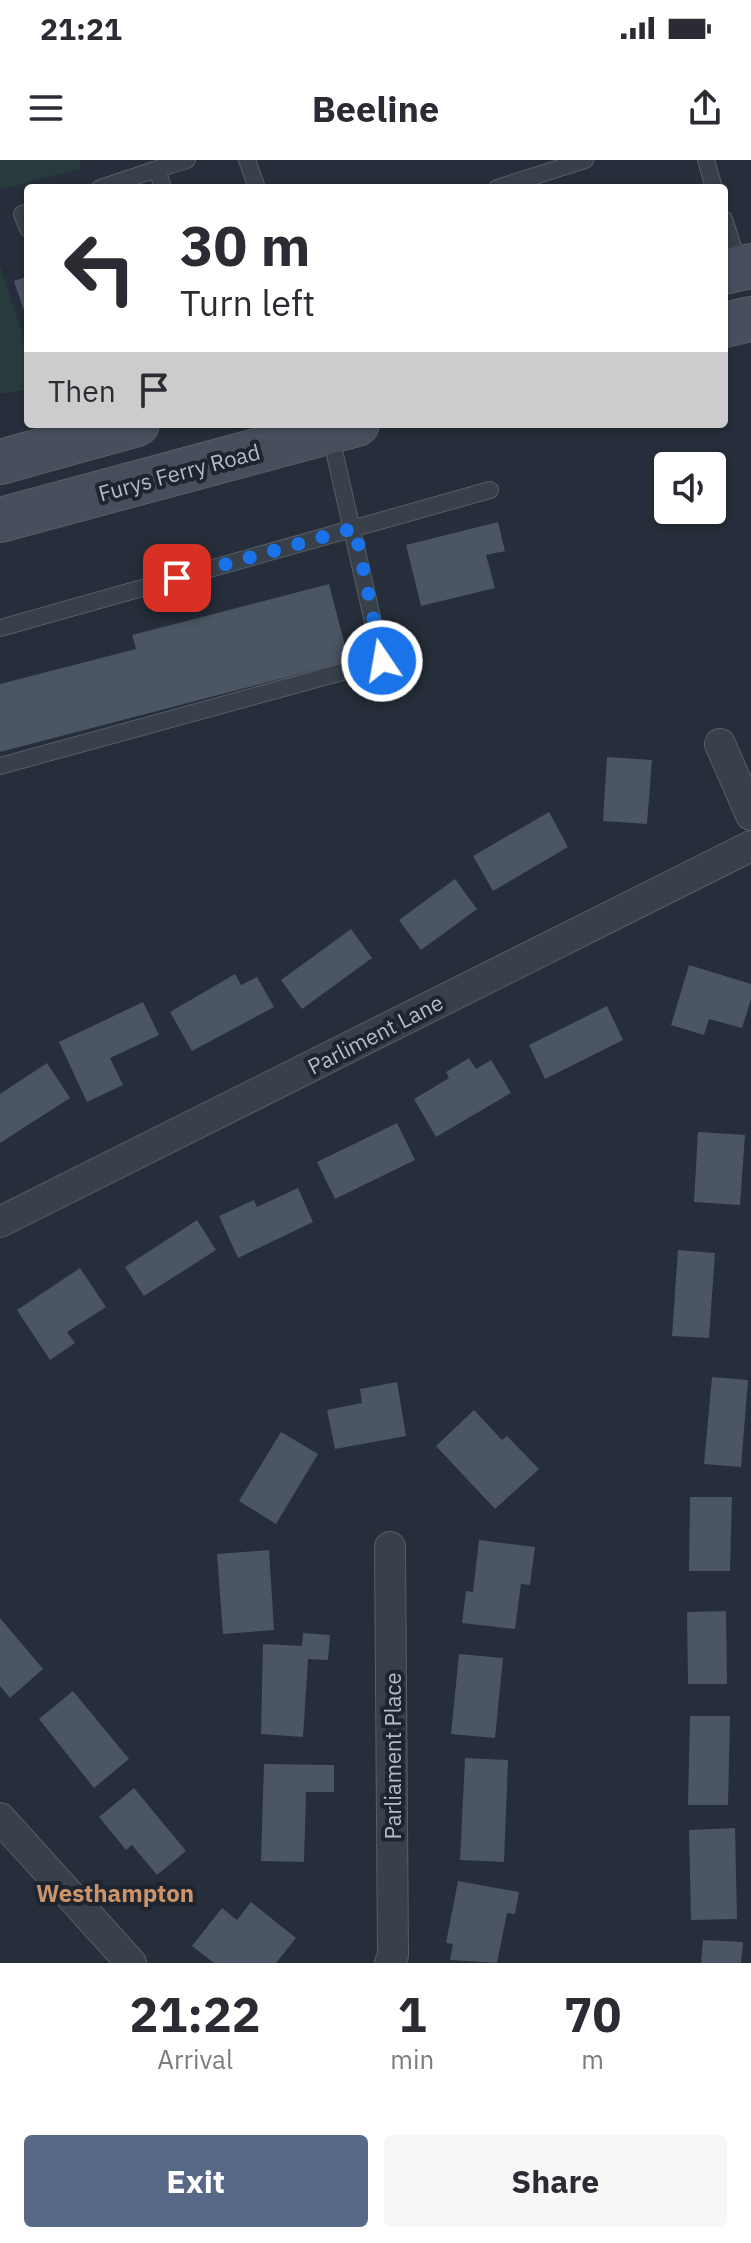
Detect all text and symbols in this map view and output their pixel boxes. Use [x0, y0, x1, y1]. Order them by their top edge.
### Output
text: 21:21 [40, 9, 122, 48]
text: Beeline [312, 85, 439, 132]
icon: menu [24, 86, 68, 130]
icon: share [683, 86, 727, 130]
text: 30 m [180, 209, 310, 281]
icon: left [48, 216, 152, 320]
text: Turn left [180, 279, 315, 326]
icon: arrive [132, 368, 176, 412]
text: Then [48, 371, 116, 410]
street label: Furys Ferry Road [95, 436, 263, 508]
map controls [654, 452, 726, 524]
button: sound [654, 452, 726, 524]
pin [143, 544, 211, 612]
icon: arrive [155, 556, 199, 600]
position arrow [340, 619, 424, 703]
street label: Parliment Lane [302, 987, 448, 1081]
street label: Parliament Place [378, 1673, 407, 1839]
district label: Westhampton [36, 1877, 194, 1909]
text: 21:22 [130, 1983, 261, 2045]
text: 1 [398, 1983, 427, 2045]
text: 70 [564, 1983, 621, 2045]
text: Arrival [157, 2042, 233, 2076]
text: min [390, 2042, 434, 2076]
text: m [581, 2042, 604, 2076]
button: Exit [24, 2135, 368, 2227]
button: Share [384, 2135, 727, 2227]

